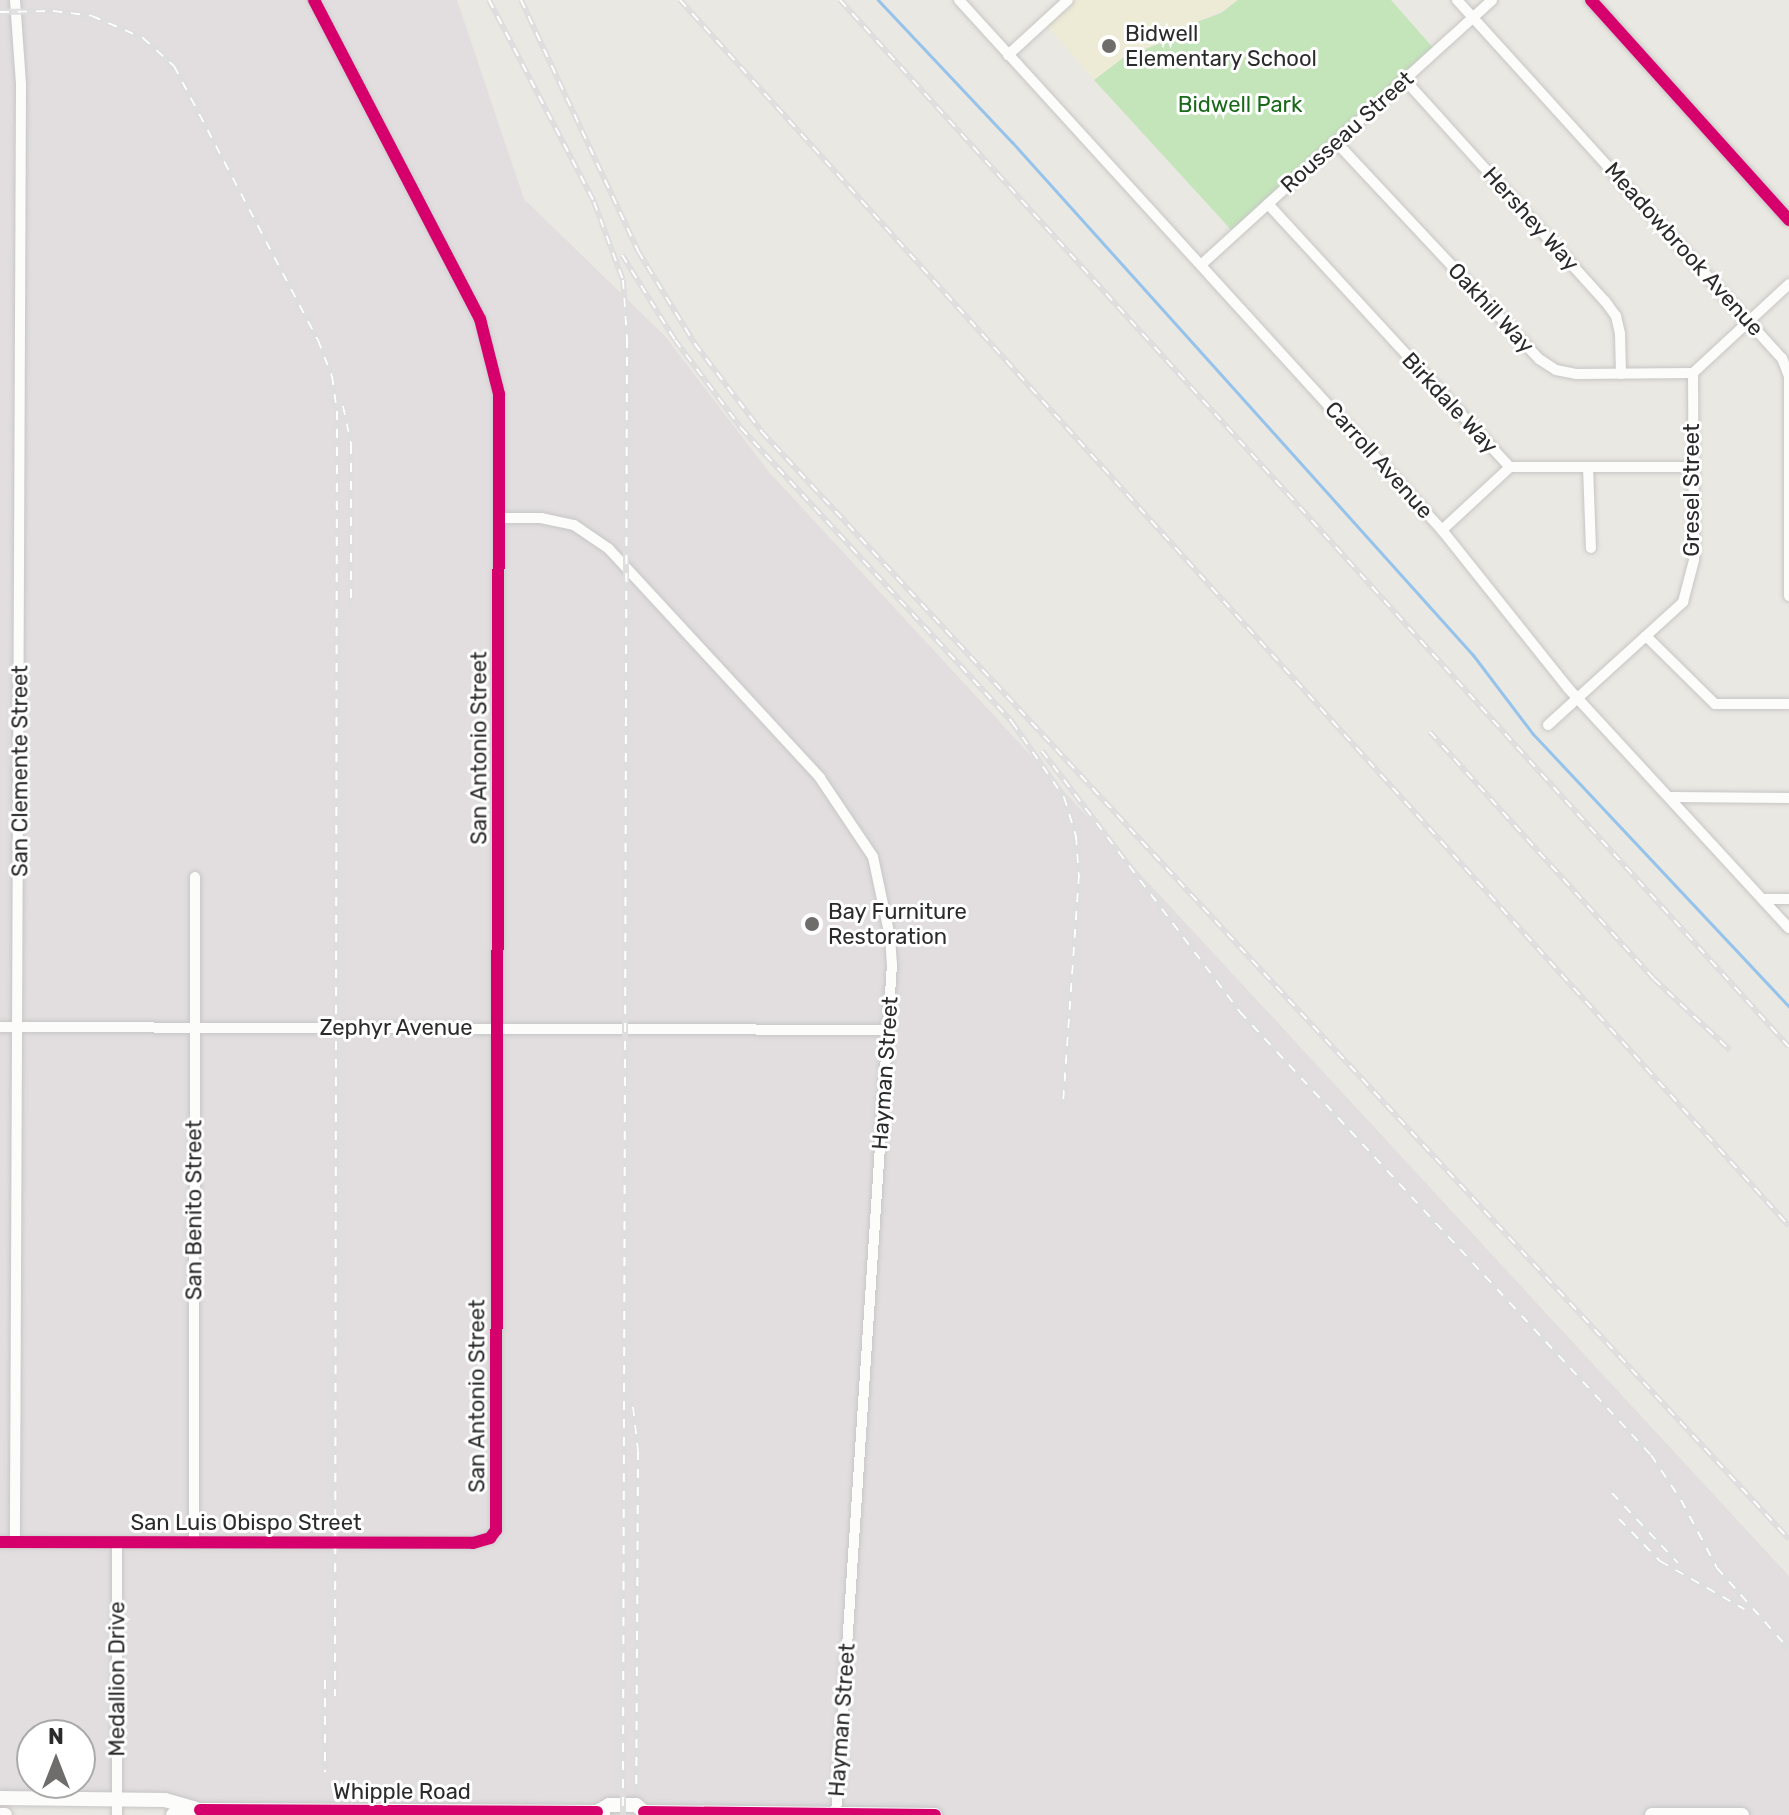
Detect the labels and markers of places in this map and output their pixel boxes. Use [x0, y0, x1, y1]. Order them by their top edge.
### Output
place label: Bidwell Elementary School [1125, 20, 1318, 72]
marker: Bidwell Elementary School [1100, 37, 1118, 55]
place label: Bay Furniture Restoration [828, 898, 967, 950]
marker: Bay Furniture Restoration [803, 915, 821, 933]

